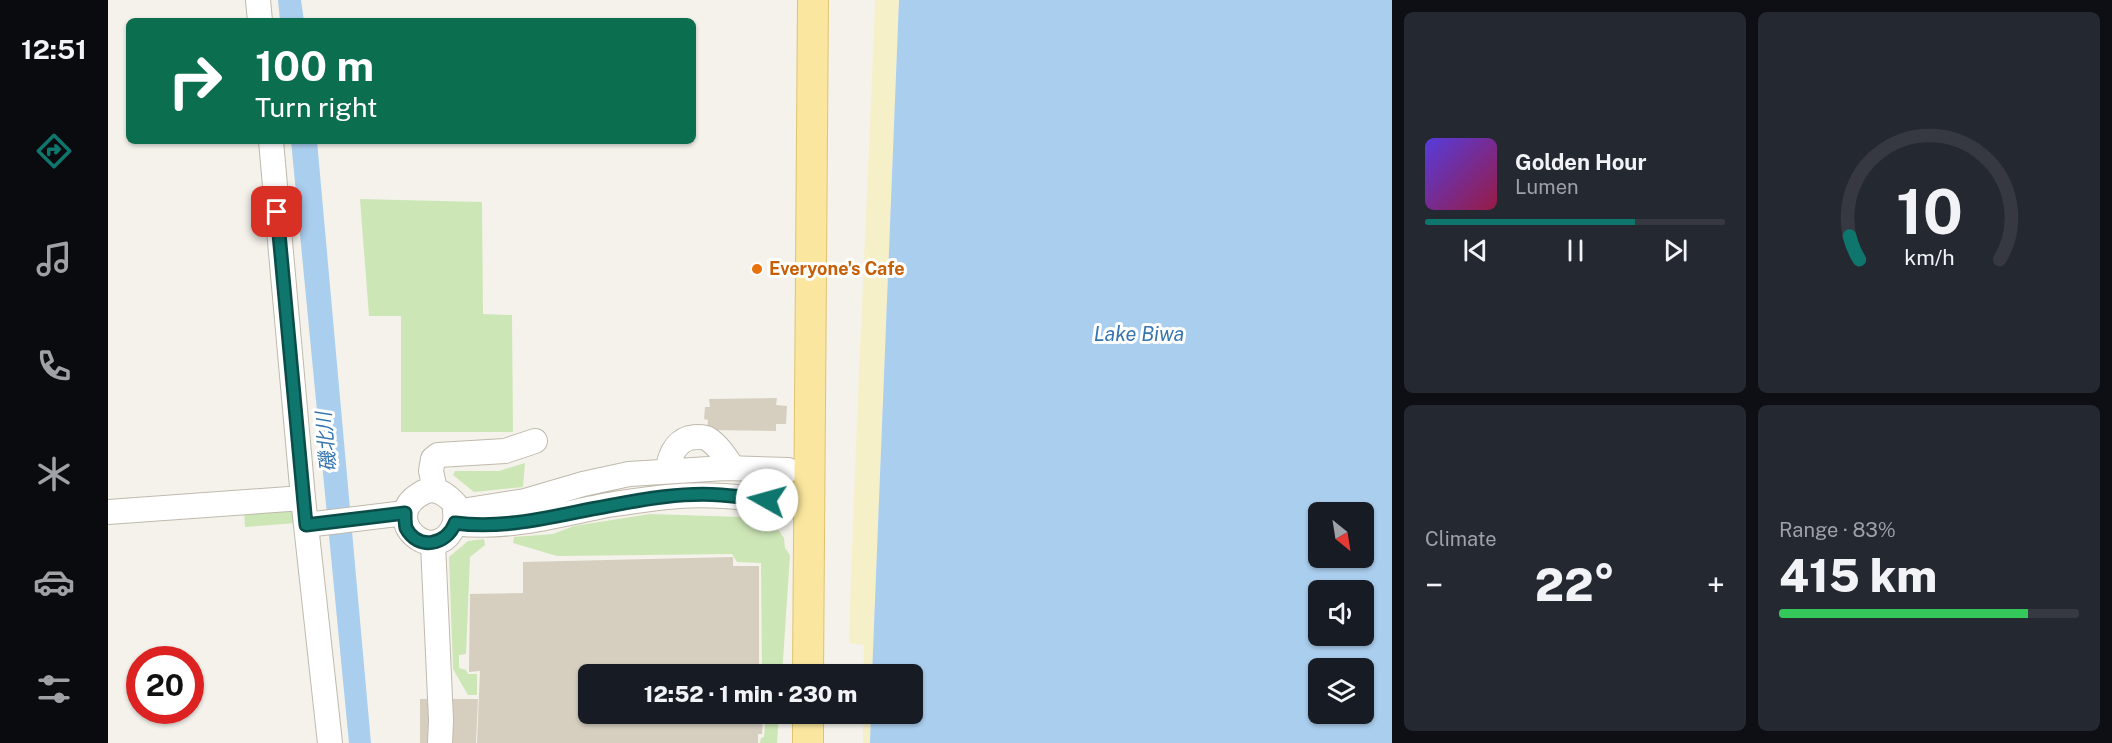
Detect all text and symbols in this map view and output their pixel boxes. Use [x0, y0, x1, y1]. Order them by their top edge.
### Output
text: 12:51 [21, 33, 87, 65]
text: 100 m [255, 41, 374, 90]
icon: right [156, 42, 234, 120]
text: Turn right [255, 91, 378, 123]
icon: directions [33, 130, 75, 172]
text: Golden Hour [1515, 149, 1646, 175]
text: Lumen [1515, 175, 1579, 199]
text: 10 [1896, 175, 1962, 248]
pin [251, 186, 302, 237]
icon: arrive [260, 195, 293, 228]
icon: previous [1459, 234, 1492, 267]
icon: pause [1559, 234, 1592, 267]
icon: next [1659, 234, 1692, 267]
icon: music [33, 238, 75, 280]
text: km/h [1904, 245, 1954, 270]
place label: Everyone's Cafe [769, 258, 905, 279]
marker: Everyone's Cafe [750, 262, 764, 276]
water label: Lake Biwa [1094, 322, 1184, 346]
icon: phone [33, 345, 75, 387]
water label: 磯北川 [311, 409, 341, 473]
icon: climate [33, 453, 75, 495]
position arrow [735, 468, 799, 532]
north arrow [1308, 502, 1374, 568]
map controls [1308, 502, 1374, 724]
text: Range · 83% [1779, 518, 1896, 542]
text: Climate [1425, 527, 1497, 551]
text: 415 km [1779, 549, 1937, 602]
text: 22° [1535, 558, 1615, 611]
icon: car [33, 561, 75, 603]
text: − [1425, 566, 1443, 604]
text: + [1707, 566, 1725, 604]
button: sound [1308, 580, 1374, 646]
speed limit sign: 20 [126, 646, 204, 724]
button: layers [1308, 658, 1374, 724]
icon: filters [33, 668, 75, 710]
text: 12:52 · 1 min · 230 m [644, 681, 857, 707]

